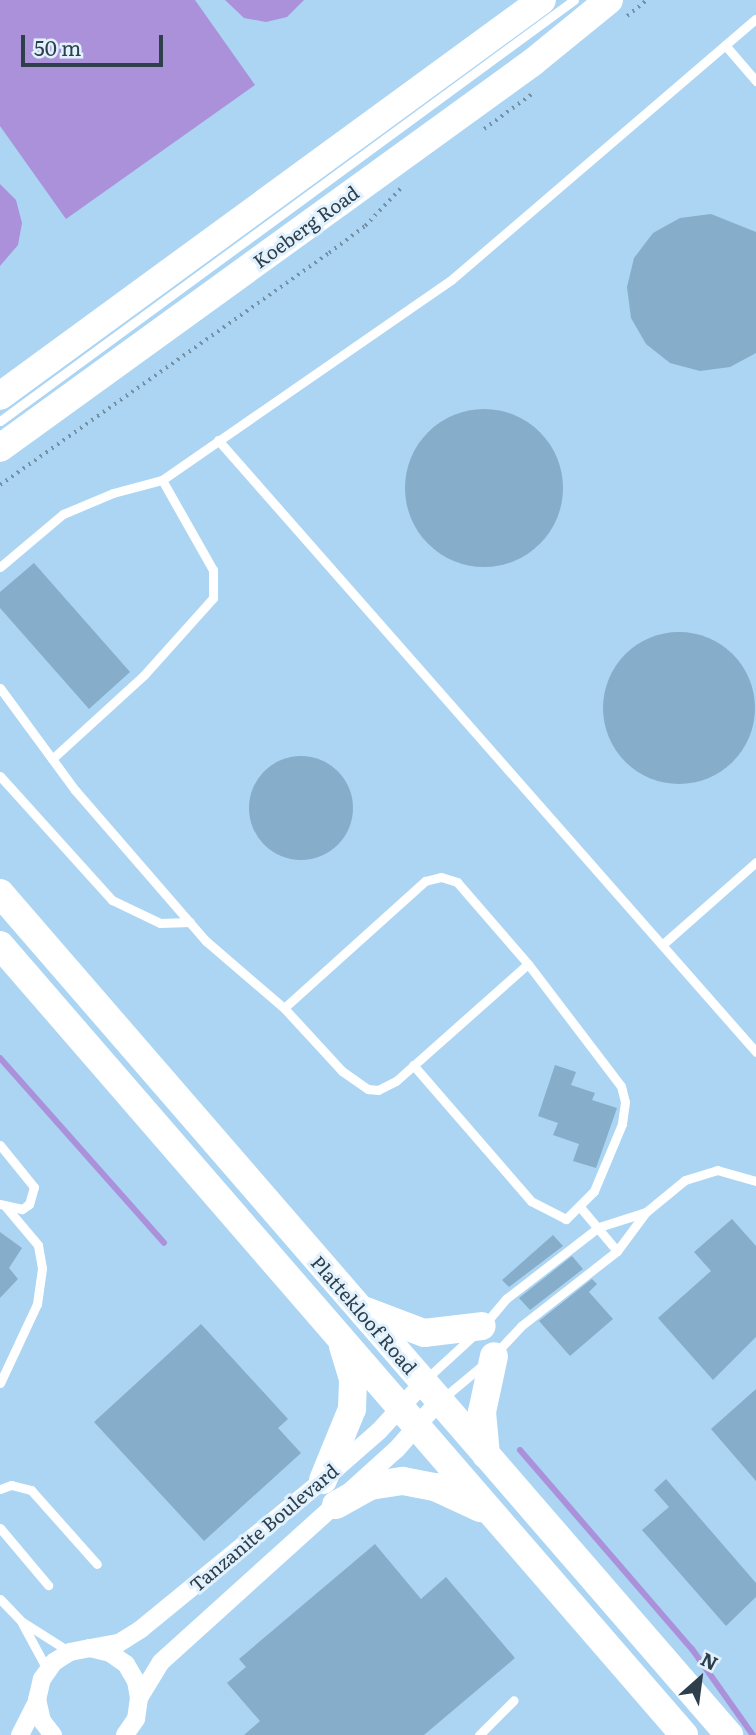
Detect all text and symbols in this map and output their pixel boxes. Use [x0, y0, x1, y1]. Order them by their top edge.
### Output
scale bar [24, 21, 166, 65]
text: 50 m [34, 31, 81, 62]
street label: Koeberg Road [249, 181, 363, 273]
street label: Plattekloof Road [306, 1251, 422, 1379]
street label: Tanzanite Boulevard [185, 1459, 343, 1597]
north arrow [665, 1644, 735, 1714]
text: N [696, 1644, 723, 1677]

